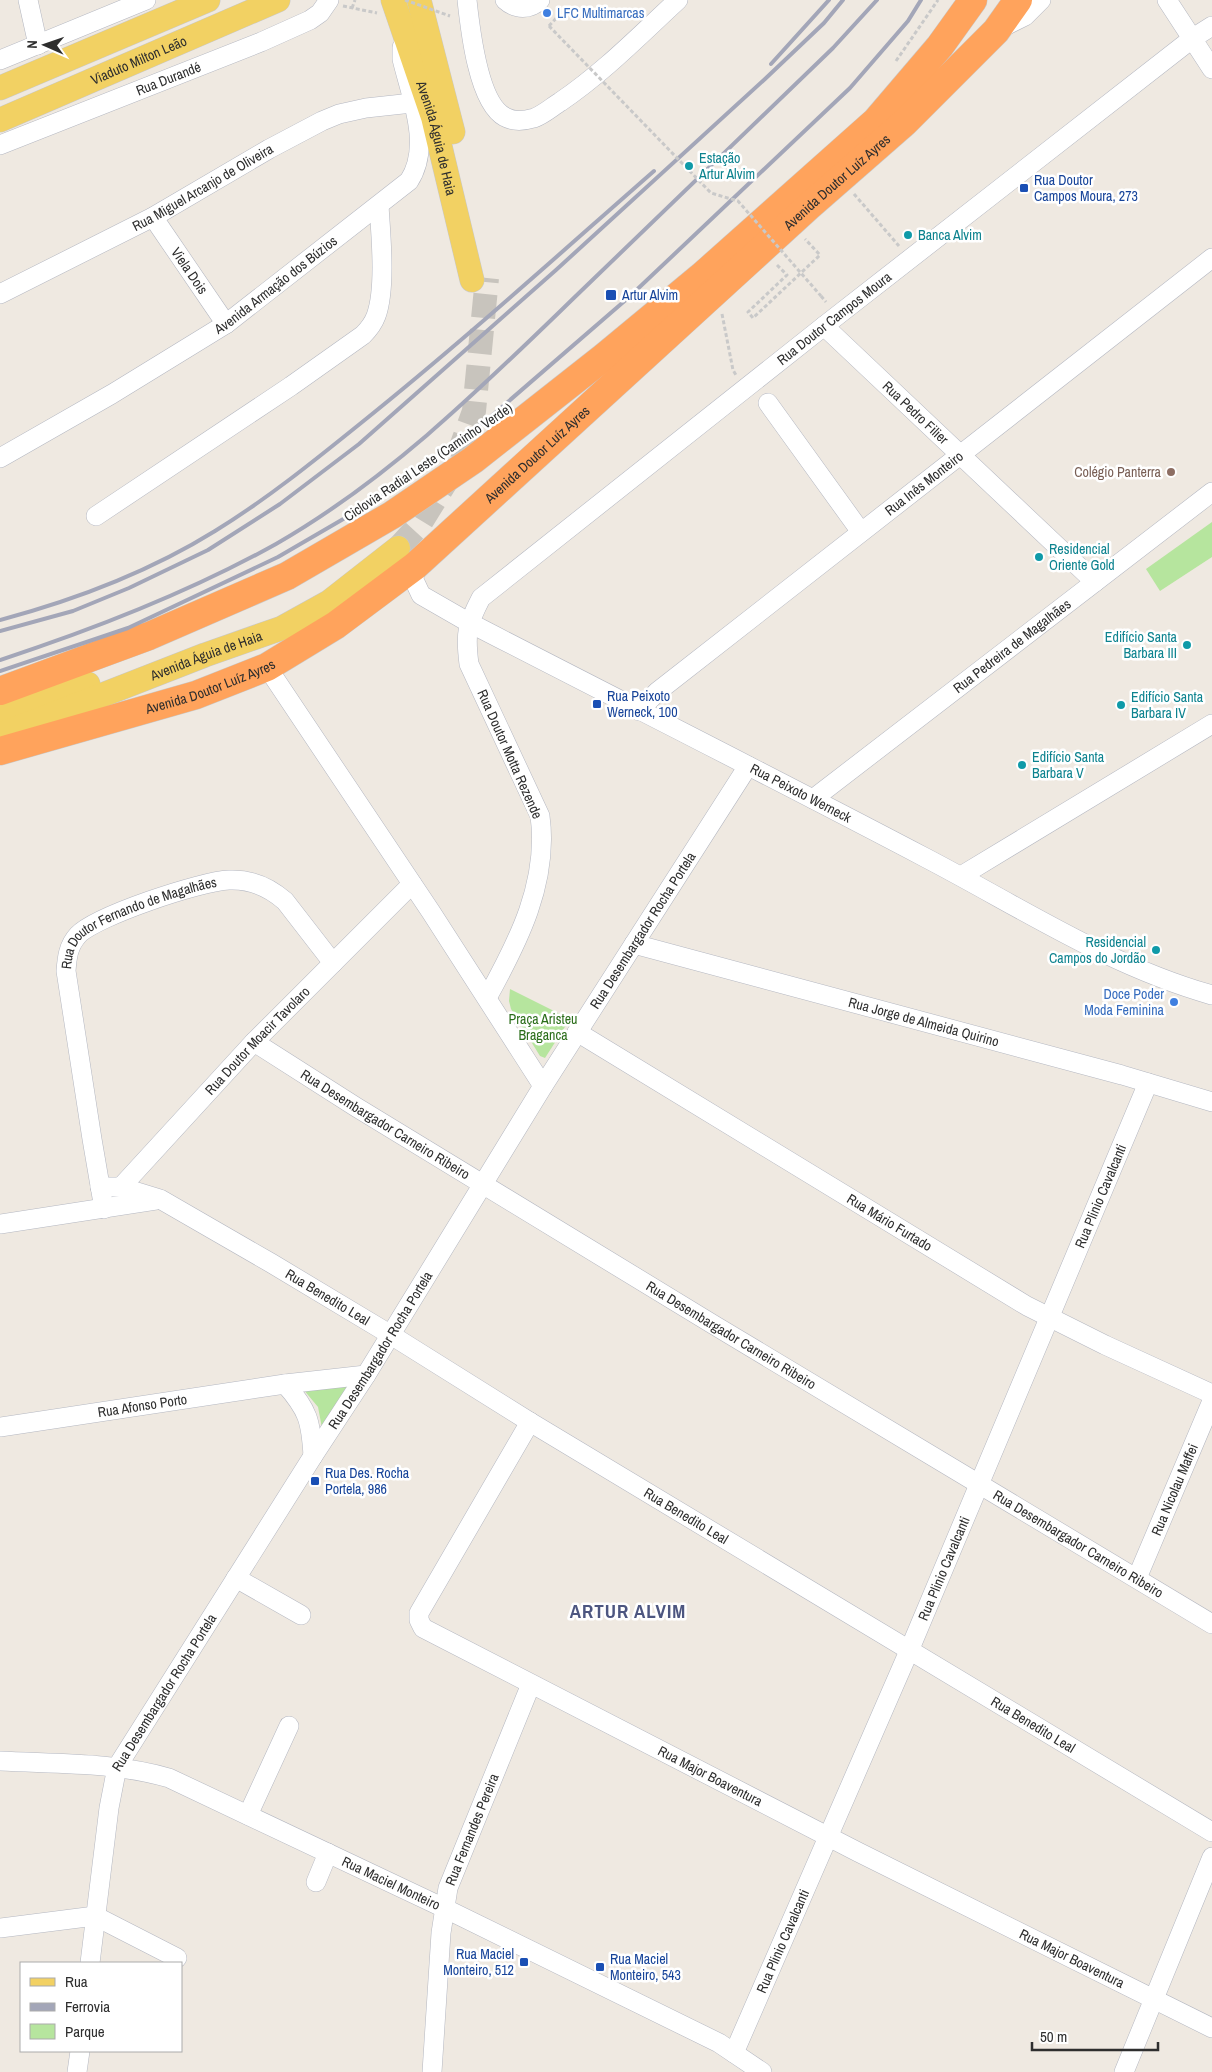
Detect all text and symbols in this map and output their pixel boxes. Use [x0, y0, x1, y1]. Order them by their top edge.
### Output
place label: LFC Multimarcas [557, 4, 645, 22]
marker: LFC Multimarcas [541, 7, 553, 19]
north arrow [20, 20, 70, 70]
street label: Viaduto Milton Leão [88, 32, 189, 89]
text: N [23, 40, 41, 49]
street label: Rua Durandé [133, 58, 203, 99]
street label: Avenida Águia de Haia [412, 77, 461, 198]
street label: Avenida Doutor Luíz Ayres [779, 130, 894, 235]
street label: Rua Miguel Arcanjo de Oliveira [129, 139, 277, 235]
place label: Estação Artur Alvim [698, 149, 755, 183]
marker: Estação Artur Alvim [683, 160, 695, 172]
place label: Rua Doutor Campos Moura, 273 [1034, 171, 1138, 205]
marker: Rua Doutor Campos Moura, 273 [1018, 182, 1030, 194]
place label: Banca Alvim [918, 226, 982, 244]
marker: Banca Alvim [902, 229, 914, 241]
street label: Avenida Armação dos Búzios [210, 231, 341, 339]
street label: Viela Dois [167, 244, 212, 298]
street label: Rua Doutor Campos Moura [773, 267, 895, 369]
place label: Artur Alvim [621, 286, 678, 304]
marker: Artur Alvim [604, 288, 618, 302]
street label: Rua Pedro Filier [879, 377, 953, 448]
street label: Ciclovia Radial Leste (Caminho Verde) [340, 399, 516, 525]
street label: Avenida Doutor Luíz Ayres [480, 402, 594, 508]
street label: Rua Inês Monteiro [881, 447, 967, 520]
place label: Colégio Panterra [1074, 463, 1162, 481]
marker: Colégio Panterra [1165, 466, 1177, 478]
place label: Residencial Oriente Gold [1049, 540, 1115, 574]
marker: Residencial Oriente Gold [1033, 551, 1045, 563]
street label: Rua Pedreira de Magalhães [949, 595, 1075, 697]
street label: Avenida Águia de Haia [147, 626, 265, 685]
place label: Edifício Santa Barbara III [1105, 628, 1178, 662]
marker: Edifício Santa Barbara III [1181, 639, 1193, 651]
street label: Avenida Doutor Luíz Ayres [143, 655, 279, 718]
street label: Rua Doutor Motta Rezende [473, 687, 547, 821]
place label: Rua Peixoto Werneck, 100 [607, 687, 678, 721]
place label: Edifício Santa Barbara IV [1131, 688, 1204, 722]
marker: Rua Peixoto Werneck, 100 [591, 698, 603, 710]
marker: Edifício Santa Barbara IV [1115, 699, 1127, 711]
place label: Edifício Santa Barbara V [1032, 748, 1105, 782]
street label: Rua Peixoto Werneck [747, 759, 855, 827]
marker: Edifício Santa Barbara V [1016, 759, 1028, 771]
street label: Rua Desembargador Rocha Portela [586, 848, 700, 1012]
street label: Rua Doutor Fernando de Magalhães [57, 873, 218, 970]
place label: Residencial Campos do Jordão [1049, 933, 1146, 967]
marker: Residencial Campos do Jordão [1150, 944, 1162, 956]
street label: Rua Doutor Moacir Tavolaro [201, 983, 313, 1099]
place label: Doce Poder Moda Feminina [1084, 985, 1165, 1019]
street label: Rua Jorge de Almeida Quirino [846, 993, 1001, 1051]
marker: Doce Poder Moda Feminina [1168, 996, 1180, 1008]
park label: Praça Aristeu Braganca [509, 1010, 577, 1044]
street label: Rua Desembargador Carneiro Ribeiro [297, 1065, 473, 1183]
street label: Rua Plinio Cavalcanti [1071, 1141, 1130, 1251]
street label: Rua Mário Furtado [844, 1190, 935, 1255]
street label: Rua Benedito Leal [282, 1265, 373, 1329]
street label: Rua Desembargador Rocha Portela [324, 1267, 437, 1432]
street label: Rua Desembargador Carneiro Ribeiro [643, 1277, 819, 1393]
street label: Rua Afonso Porto [96, 1390, 188, 1421]
street label: Rua Nicolau Maffei [1147, 1441, 1202, 1538]
place label: Rua Des. Rocha Portela, 986 [325, 1464, 410, 1498]
marker: Rua Des. Rocha Portela, 986 [309, 1475, 321, 1487]
street label: Rua Benedito Leal [641, 1484, 732, 1548]
street label: Rua Desembargador Carneiro Ribeiro [990, 1486, 1167, 1602]
street label: Rua Plinio Cavalcanti [914, 1514, 974, 1623]
district label: ARTUR ALVIM [570, 1598, 686, 1624]
street label: Rua Desembargador Rocha Portela [108, 1610, 221, 1775]
street label: Rua Benedito Leal [988, 1692, 1079, 1757]
street label: Rua Major Boaventura [655, 1742, 766, 1811]
street label: Rua Fernandes Pereira [441, 1770, 503, 1888]
street label: Rua Maciel Monteiro [339, 1852, 443, 1914]
street label: Rua Plinio Cavalcanti [752, 1887, 813, 1996]
street label: Rua Major Boaventura [1016, 1925, 1128, 1992]
place label: Rua Maciel Monteiro, 512 [443, 1945, 514, 1979]
place label: Rua Maciel Monteiro, 543 [610, 1950, 681, 1984]
marker: Rua Maciel Monteiro, 512 [518, 1956, 530, 1968]
marker: Rua Maciel Monteiro, 543 [594, 1961, 606, 1973]
legend [20, 1962, 182, 2052]
text: Rua [65, 1971, 88, 1992]
text: Ferrovia [65, 1996, 110, 2017]
scale bar [1032, 2020, 1158, 2052]
text: Parque [65, 2021, 105, 2042]
text: 50 m [1040, 2026, 1067, 2047]

